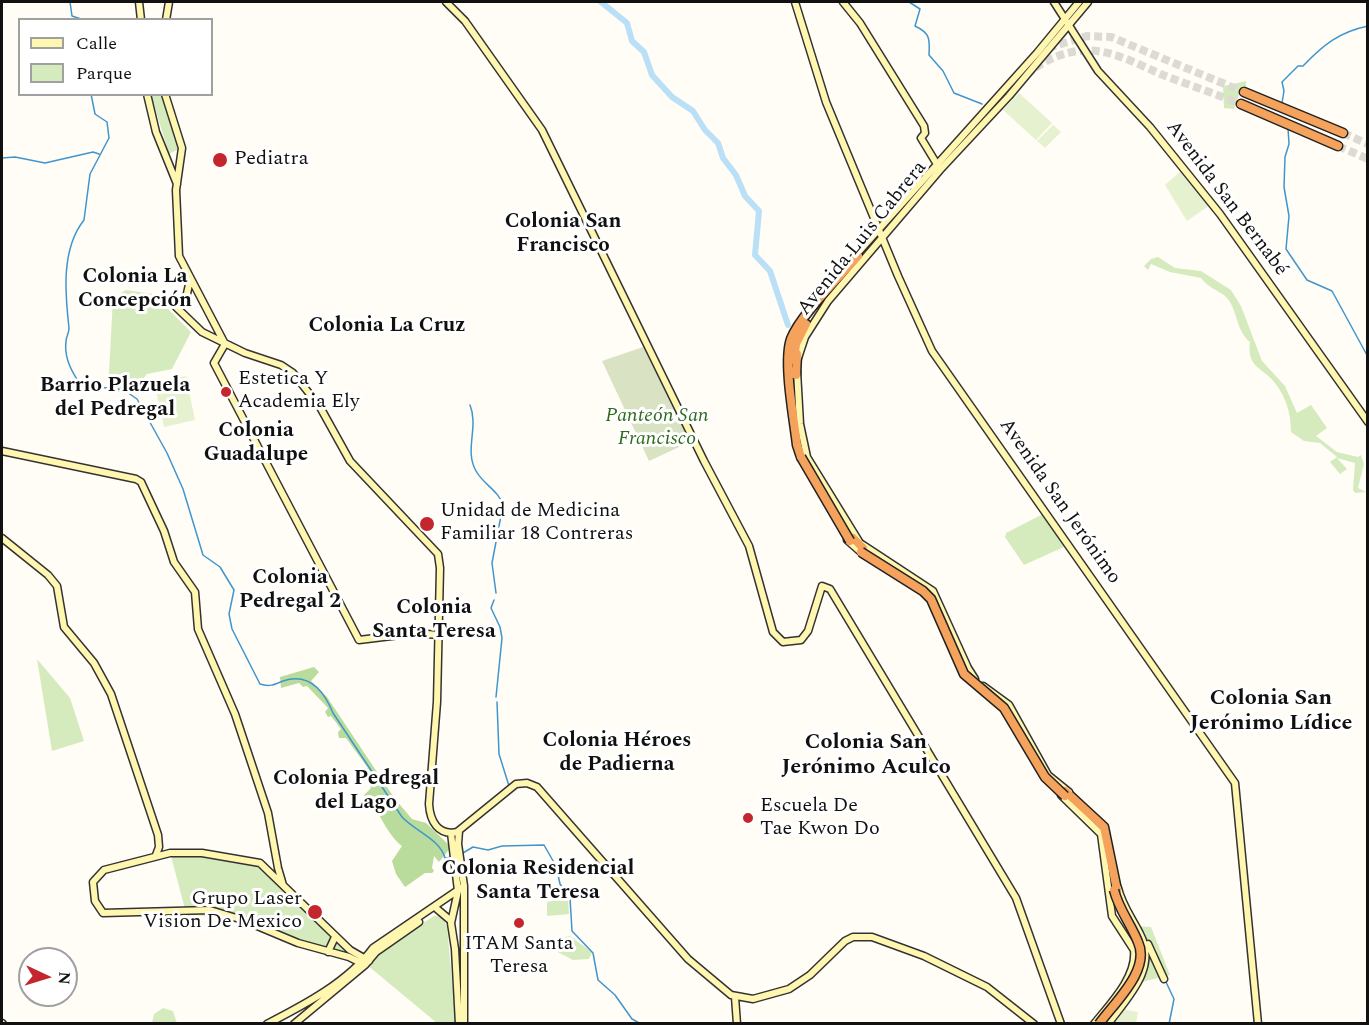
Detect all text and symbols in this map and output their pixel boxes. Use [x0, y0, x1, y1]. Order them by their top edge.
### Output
legend [18, 18, 213, 96]
text: Calle [76, 30, 117, 57]
text: Parque [76, 60, 132, 87]
street label: Avenida San Bernabé [1160, 117, 1292, 281]
place label: Pediatra [234, 148, 308, 172]
marker: Pediatra [211, 151, 229, 169]
street label: Avenida Luis Cabrera [793, 157, 933, 321]
district label: Colonia San Francisco [505, 210, 621, 260]
district label: Colonia La Concepción [78, 265, 192, 315]
district label: Colonia La Cruz [308, 314, 466, 340]
place label: Estetica Y Academia Ely [238, 368, 359, 415]
district label: Barrio Plazuela del Pedregal [40, 374, 190, 424]
marker: Estetica Y Academia Ely [219, 385, 233, 399]
park label: Panteón San Francisco [605, 405, 709, 452]
street label: Avenida San Jerónimo [993, 415, 1125, 589]
district label: Colonia Guadalupe [204, 419, 308, 469]
place label: Unidad de Medicina Familiar 18 Contreras [440, 500, 633, 547]
marker: Unidad de Medicina Familiar 18 Contreras [418, 515, 436, 533]
district label: Colonia Pedregal 2 [239, 566, 341, 616]
district label: Colonia Santa Teresa [372, 596, 496, 646]
district label: Colonia San Jerónimo Lídice [1190, 687, 1352, 738]
district label: Colonia Héroes de Padierna [542, 729, 692, 779]
district label: Colonia San Jerónimo Aculco [781, 731, 951, 782]
district label: Colonia Pedregal del Lago [273, 767, 439, 817]
place label: Escuela De Tae Kwon Do [760, 795, 880, 842]
marker: Escuela De Tae Kwon Do [741, 811, 755, 825]
district label: Colonia Residencial Santa Teresa [442, 857, 634, 907]
place label: Grupo Laser Vision De Mexico [143, 888, 302, 935]
marker: Grupo Laser Vision De Mexico [306, 903, 324, 921]
marker: ITAM Santa Teresa [512, 916, 526, 930]
place label: ITAM Santa Teresa [464, 933, 574, 980]
north arrow [18, 947, 78, 1007]
text: N [52, 971, 76, 985]

